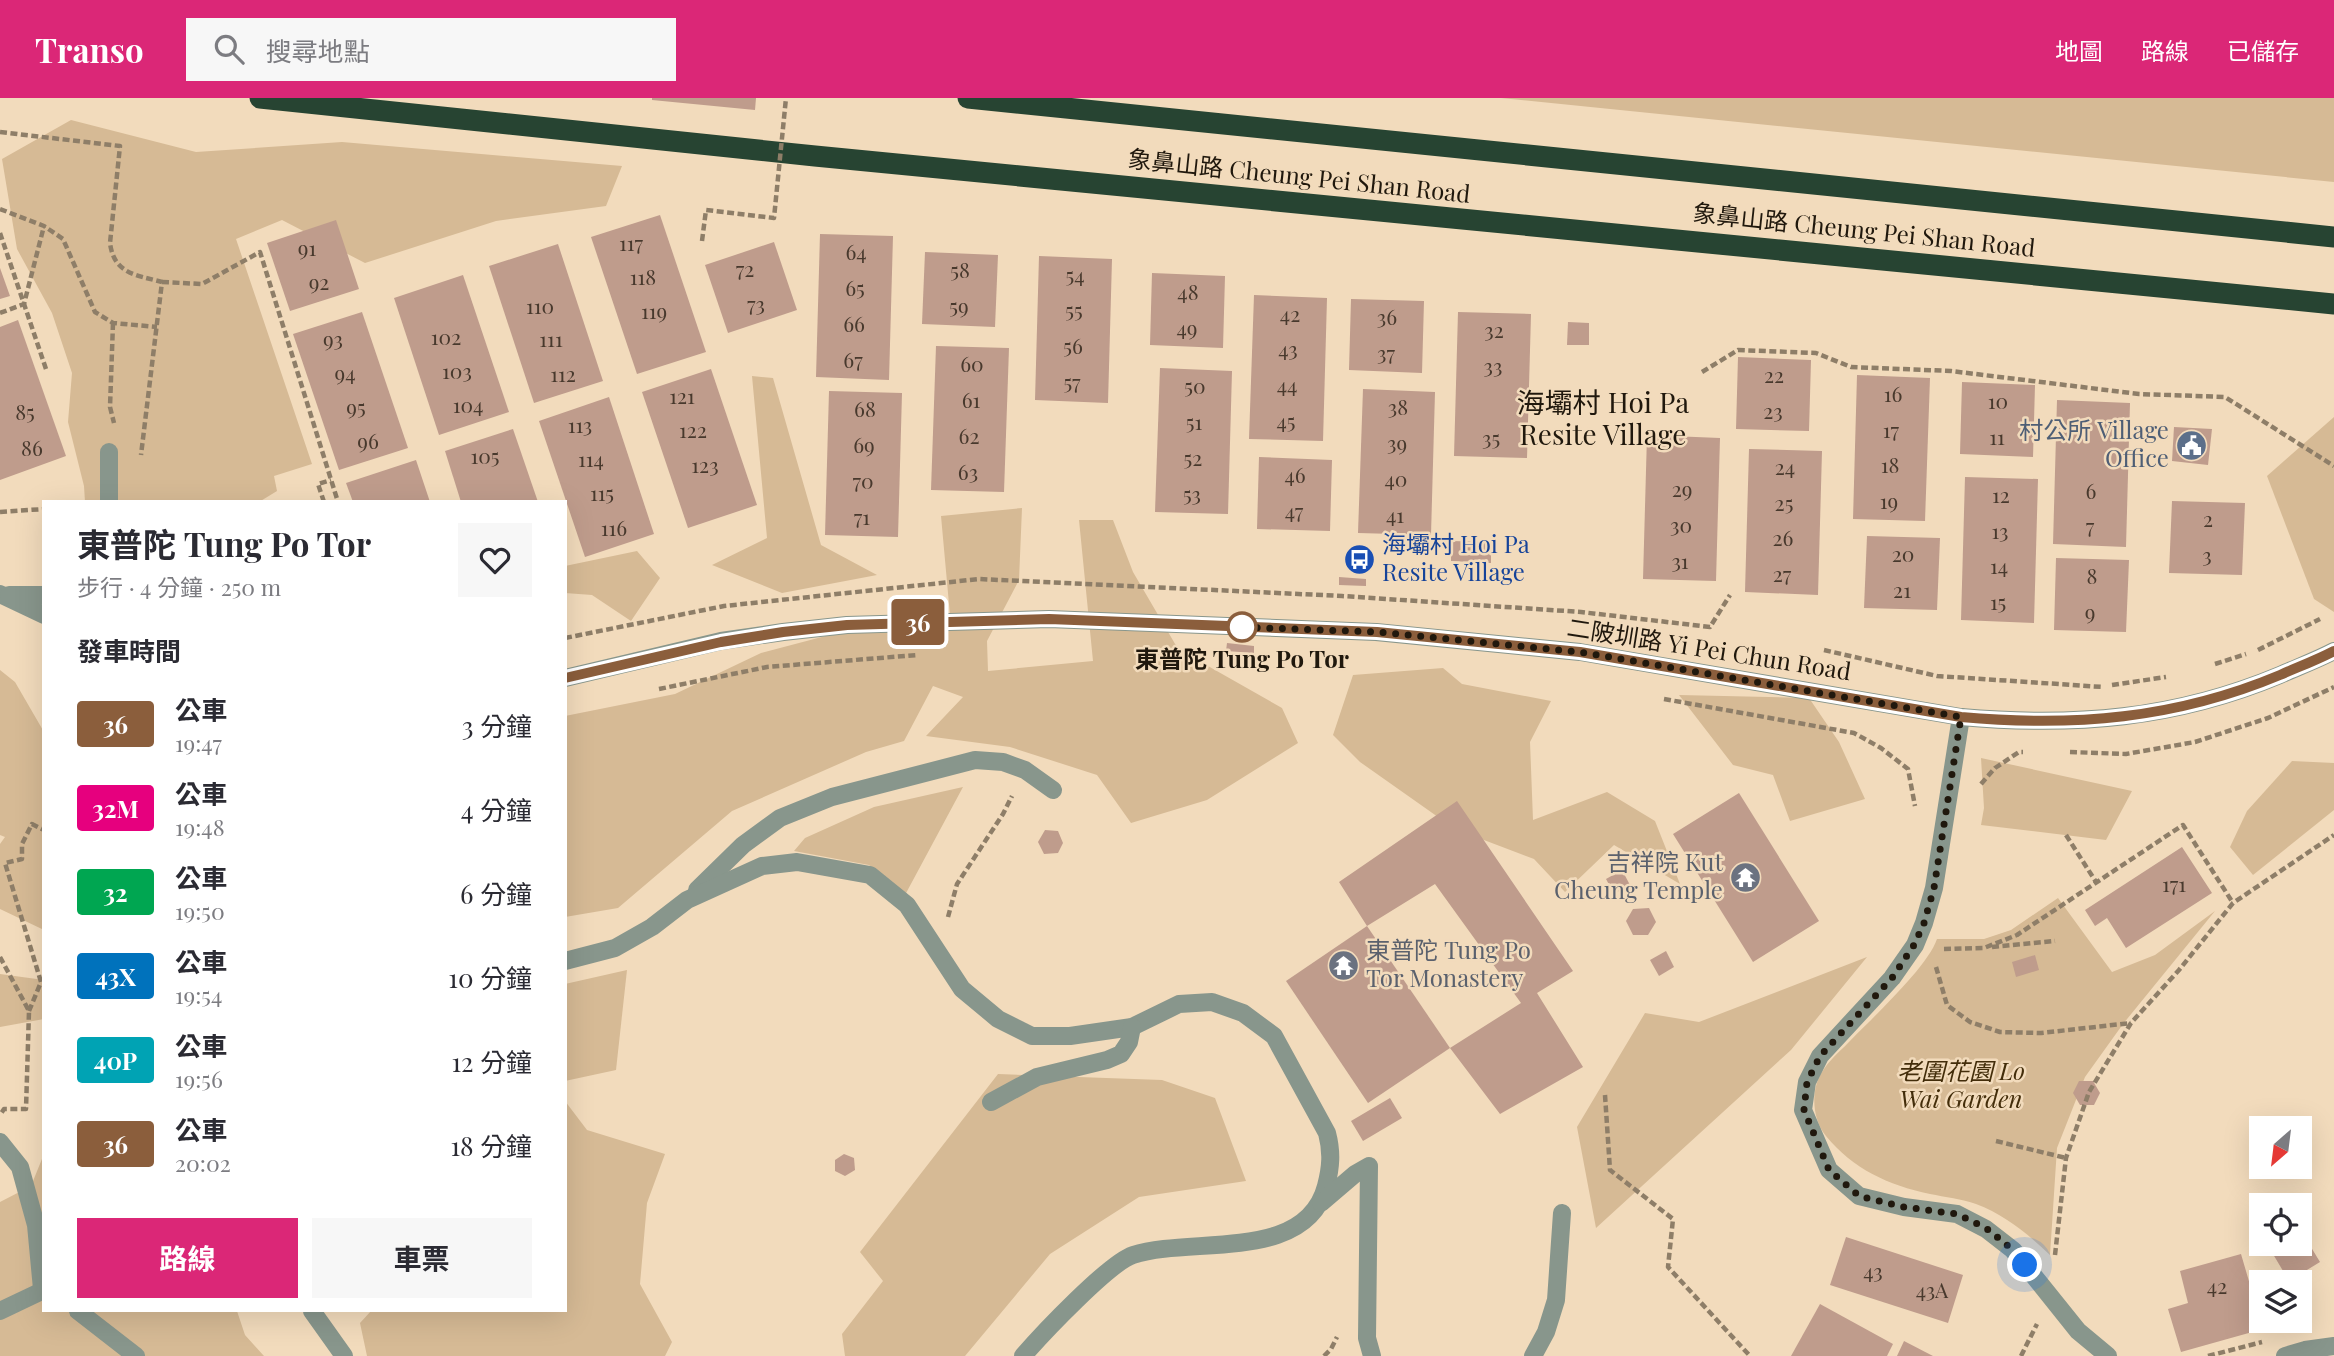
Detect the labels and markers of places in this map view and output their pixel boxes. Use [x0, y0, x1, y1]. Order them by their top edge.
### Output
place label: 村公所 Village Office [2019, 413, 2169, 473]
public building icon: 村公所 Village Office [2175, 428, 2209, 462]
place label: 海壩村 Hoi Pa Resite Village [1382, 527, 1530, 587]
bus stop icon: 海壩村 Hoi Pa Resite Village [1342, 542, 1376, 576]
marker: 東普陀 Tung Po Tor [1227, 612, 1257, 642]
place label: 東普陀 Tung Po Tor [1135, 642, 1350, 674]
place label: 吉祥院 Kut Cheung Temple [1554, 845, 1723, 905]
temple icon: 吉祥院 Kut Cheung Temple [1729, 860, 1763, 894]
place label: 東普陀 Tung Po Tor Monastery [1366, 933, 1531, 993]
temple icon: 東普陀 Tung Po Tor Monastery [1326, 948, 1360, 982]

